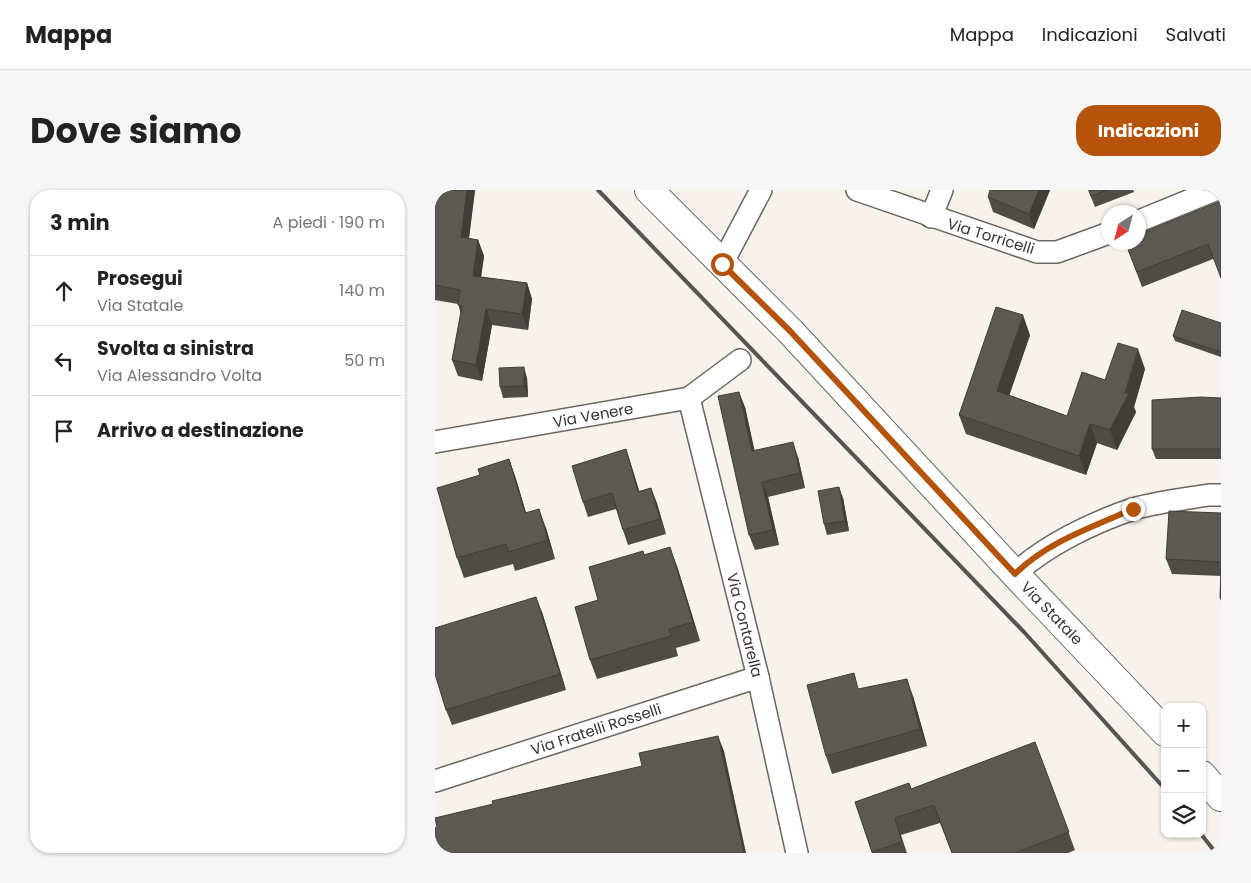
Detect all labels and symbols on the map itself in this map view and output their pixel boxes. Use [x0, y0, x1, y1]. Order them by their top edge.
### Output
north arrow [1101, 205, 1146, 250]
street label: Via Torricelli [945, 213, 1037, 259]
route start [711, 253, 734, 276]
street label: Via Venere [551, 398, 635, 432]
route end [1122, 498, 1145, 521]
street label: Via Contarella [722, 571, 768, 679]
street label: Via Statale [1016, 577, 1088, 649]
street label: Via Fratelli Rosselli [528, 698, 664, 760]

